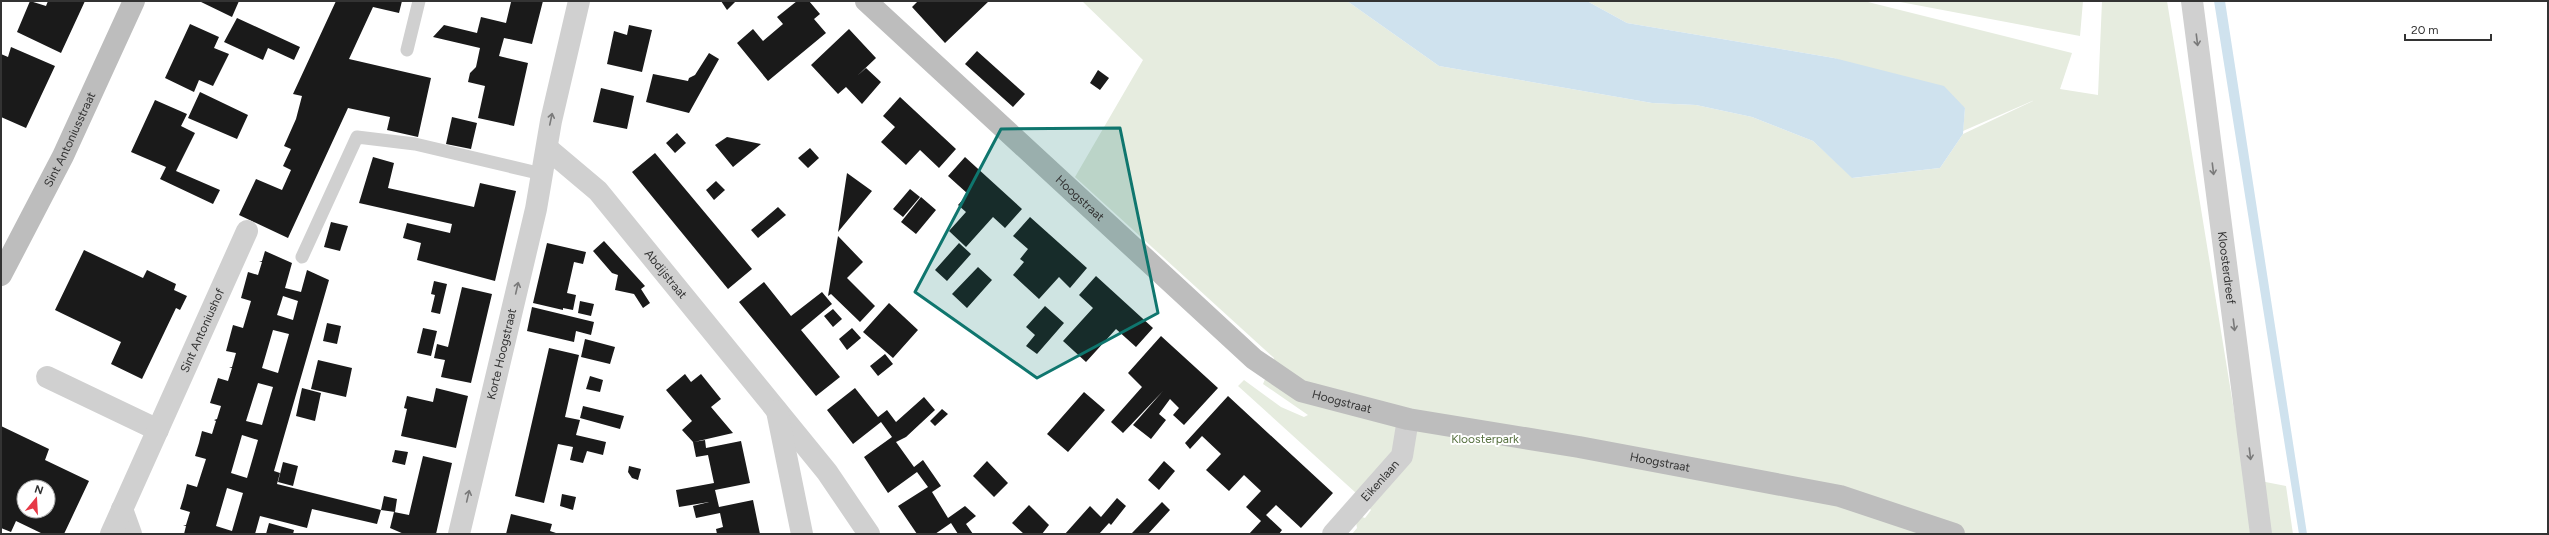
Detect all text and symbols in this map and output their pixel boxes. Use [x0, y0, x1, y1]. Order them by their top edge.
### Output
scale bar [2405, 16, 2491, 42]
text: 20 m [2411, 23, 2439, 37]
one-way arrow [2193, 33, 2200, 46]
street label: Sint Antoniusstraat [41, 89, 99, 189]
one-way arrow [548, 113, 556, 126]
one-way arrow [2209, 162, 2217, 175]
street label: Hoogstraat [1053, 173, 1107, 224]
street label: Kloosterdreef [2215, 231, 2238, 306]
street label: Abdijstraat [642, 247, 690, 302]
one-way arrow [514, 282, 522, 295]
street label: Sint Antoniushof [177, 286, 227, 375]
street label: Korte Hoogstraat [484, 307, 519, 401]
one-way arrow [2230, 318, 2237, 331]
street label: Hoogstraat [1311, 387, 1374, 416]
park label: Kloosterpark [1451, 432, 1519, 446]
one-way arrow [2246, 447, 2254, 460]
street label: Hoogstraat [1629, 450, 1692, 475]
street label: Eikenlaan [1358, 457, 1402, 504]
north arrow [16, 479, 56, 519]
text: N [33, 482, 45, 497]
one-way arrow [464, 490, 472, 503]

